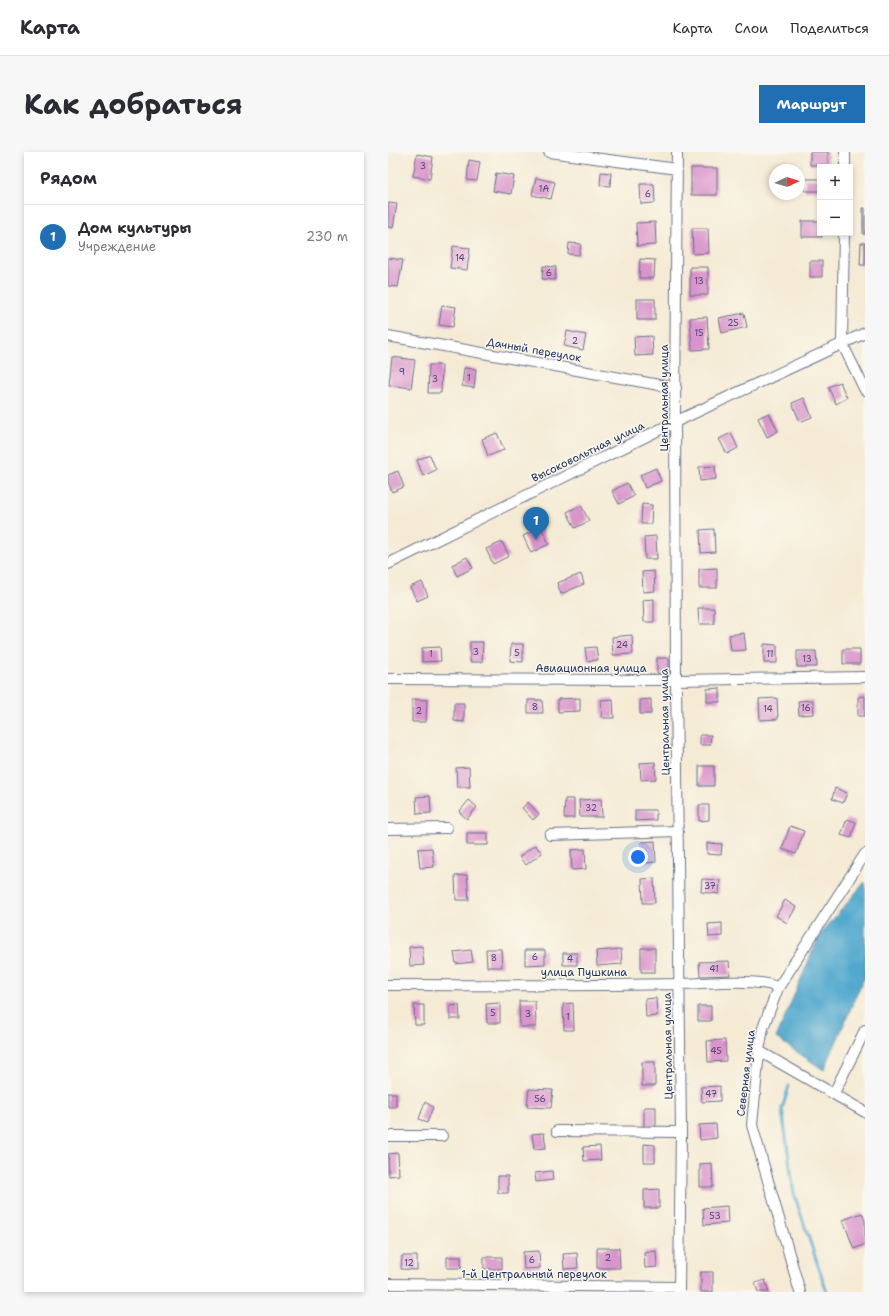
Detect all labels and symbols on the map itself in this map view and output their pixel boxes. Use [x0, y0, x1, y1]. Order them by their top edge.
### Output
house number: 3 [420, 160, 426, 172]
north arrow [769, 164, 805, 200]
house number: 1А [539, 183, 550, 195]
house number: 6 [645, 188, 651, 200]
house number: 14 [455, 252, 465, 264]
house number: 6 [546, 267, 552, 279]
house number: 13 [694, 275, 704, 287]
house number: 25 [727, 317, 739, 329]
house number: 15 [694, 327, 704, 339]
street label: Дачный переулок [486, 334, 583, 366]
house number: 2 [572, 335, 578, 347]
street label: Центральная улица [657, 344, 672, 452]
house number: 9 [399, 366, 405, 378]
house number: 1 [467, 372, 471, 384]
house number: 3 [432, 373, 438, 385]
street label: Высоковольтная улица [529, 418, 647, 486]
pin: 1 [523, 507, 549, 540]
house number: 24 [616, 639, 628, 651]
house number: 3 [473, 646, 479, 658]
house number: 5 [514, 647, 520, 659]
house number: 1 [429, 648, 433, 660]
house number: 11 [766, 648, 774, 660]
house number: 13 [802, 653, 812, 665]
street label: Авиационная улица [536, 661, 647, 676]
street label: Центральная улица [657, 668, 673, 776]
house number: 8 [532, 701, 538, 713]
house number: 16 [801, 702, 811, 714]
house number: 14 [763, 703, 773, 715]
house number: 2 [416, 705, 422, 717]
house number: 32 [585, 802, 597, 814]
your location [628, 847, 648, 867]
house number: 37 [704, 880, 716, 892]
house number: 6 [532, 951, 538, 963]
house number: 8 [491, 952, 497, 964]
house number: 4 [567, 953, 573, 965]
house number: 41 [709, 963, 719, 975]
street label: улица Пушкина [541, 965, 627, 980]
street label: Центральная улица [660, 992, 676, 1100]
house number: 5 [490, 1007, 496, 1019]
house number: 3 [525, 1008, 531, 1020]
house number: 1 [566, 1011, 570, 1023]
street label: Северная улица [733, 1029, 759, 1117]
house number: 45 [710, 1045, 722, 1057]
house number: 47 [705, 1088, 717, 1100]
house number: 56 [534, 1093, 546, 1105]
house number: 53 [709, 1210, 721, 1222]
house number: 2 [605, 1252, 611, 1264]
house number: 6 [529, 1254, 535, 1266]
house number: 12 [404, 1257, 414, 1269]
street label: 1-й Центральный переулок [461, 1267, 607, 1282]

